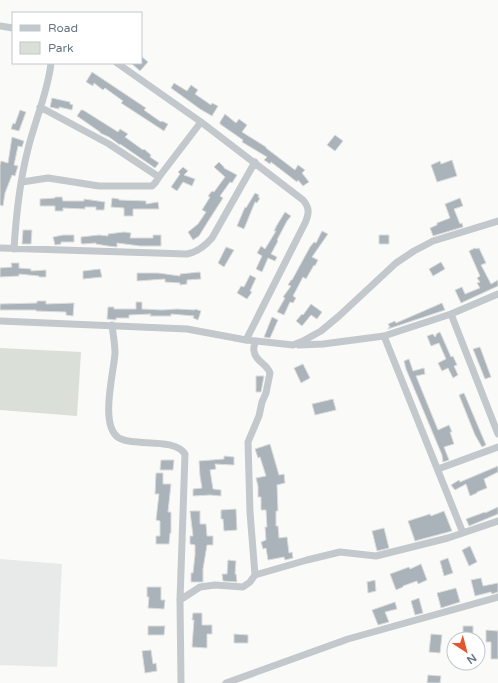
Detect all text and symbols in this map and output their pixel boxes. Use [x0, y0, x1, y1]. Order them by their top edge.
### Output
legend [12, 12, 142, 64]
text: Road [48, 21, 78, 35]
text: Park [48, 41, 74, 55]
north arrow [446, 631, 486, 671]
text: N [464, 651, 479, 667]

